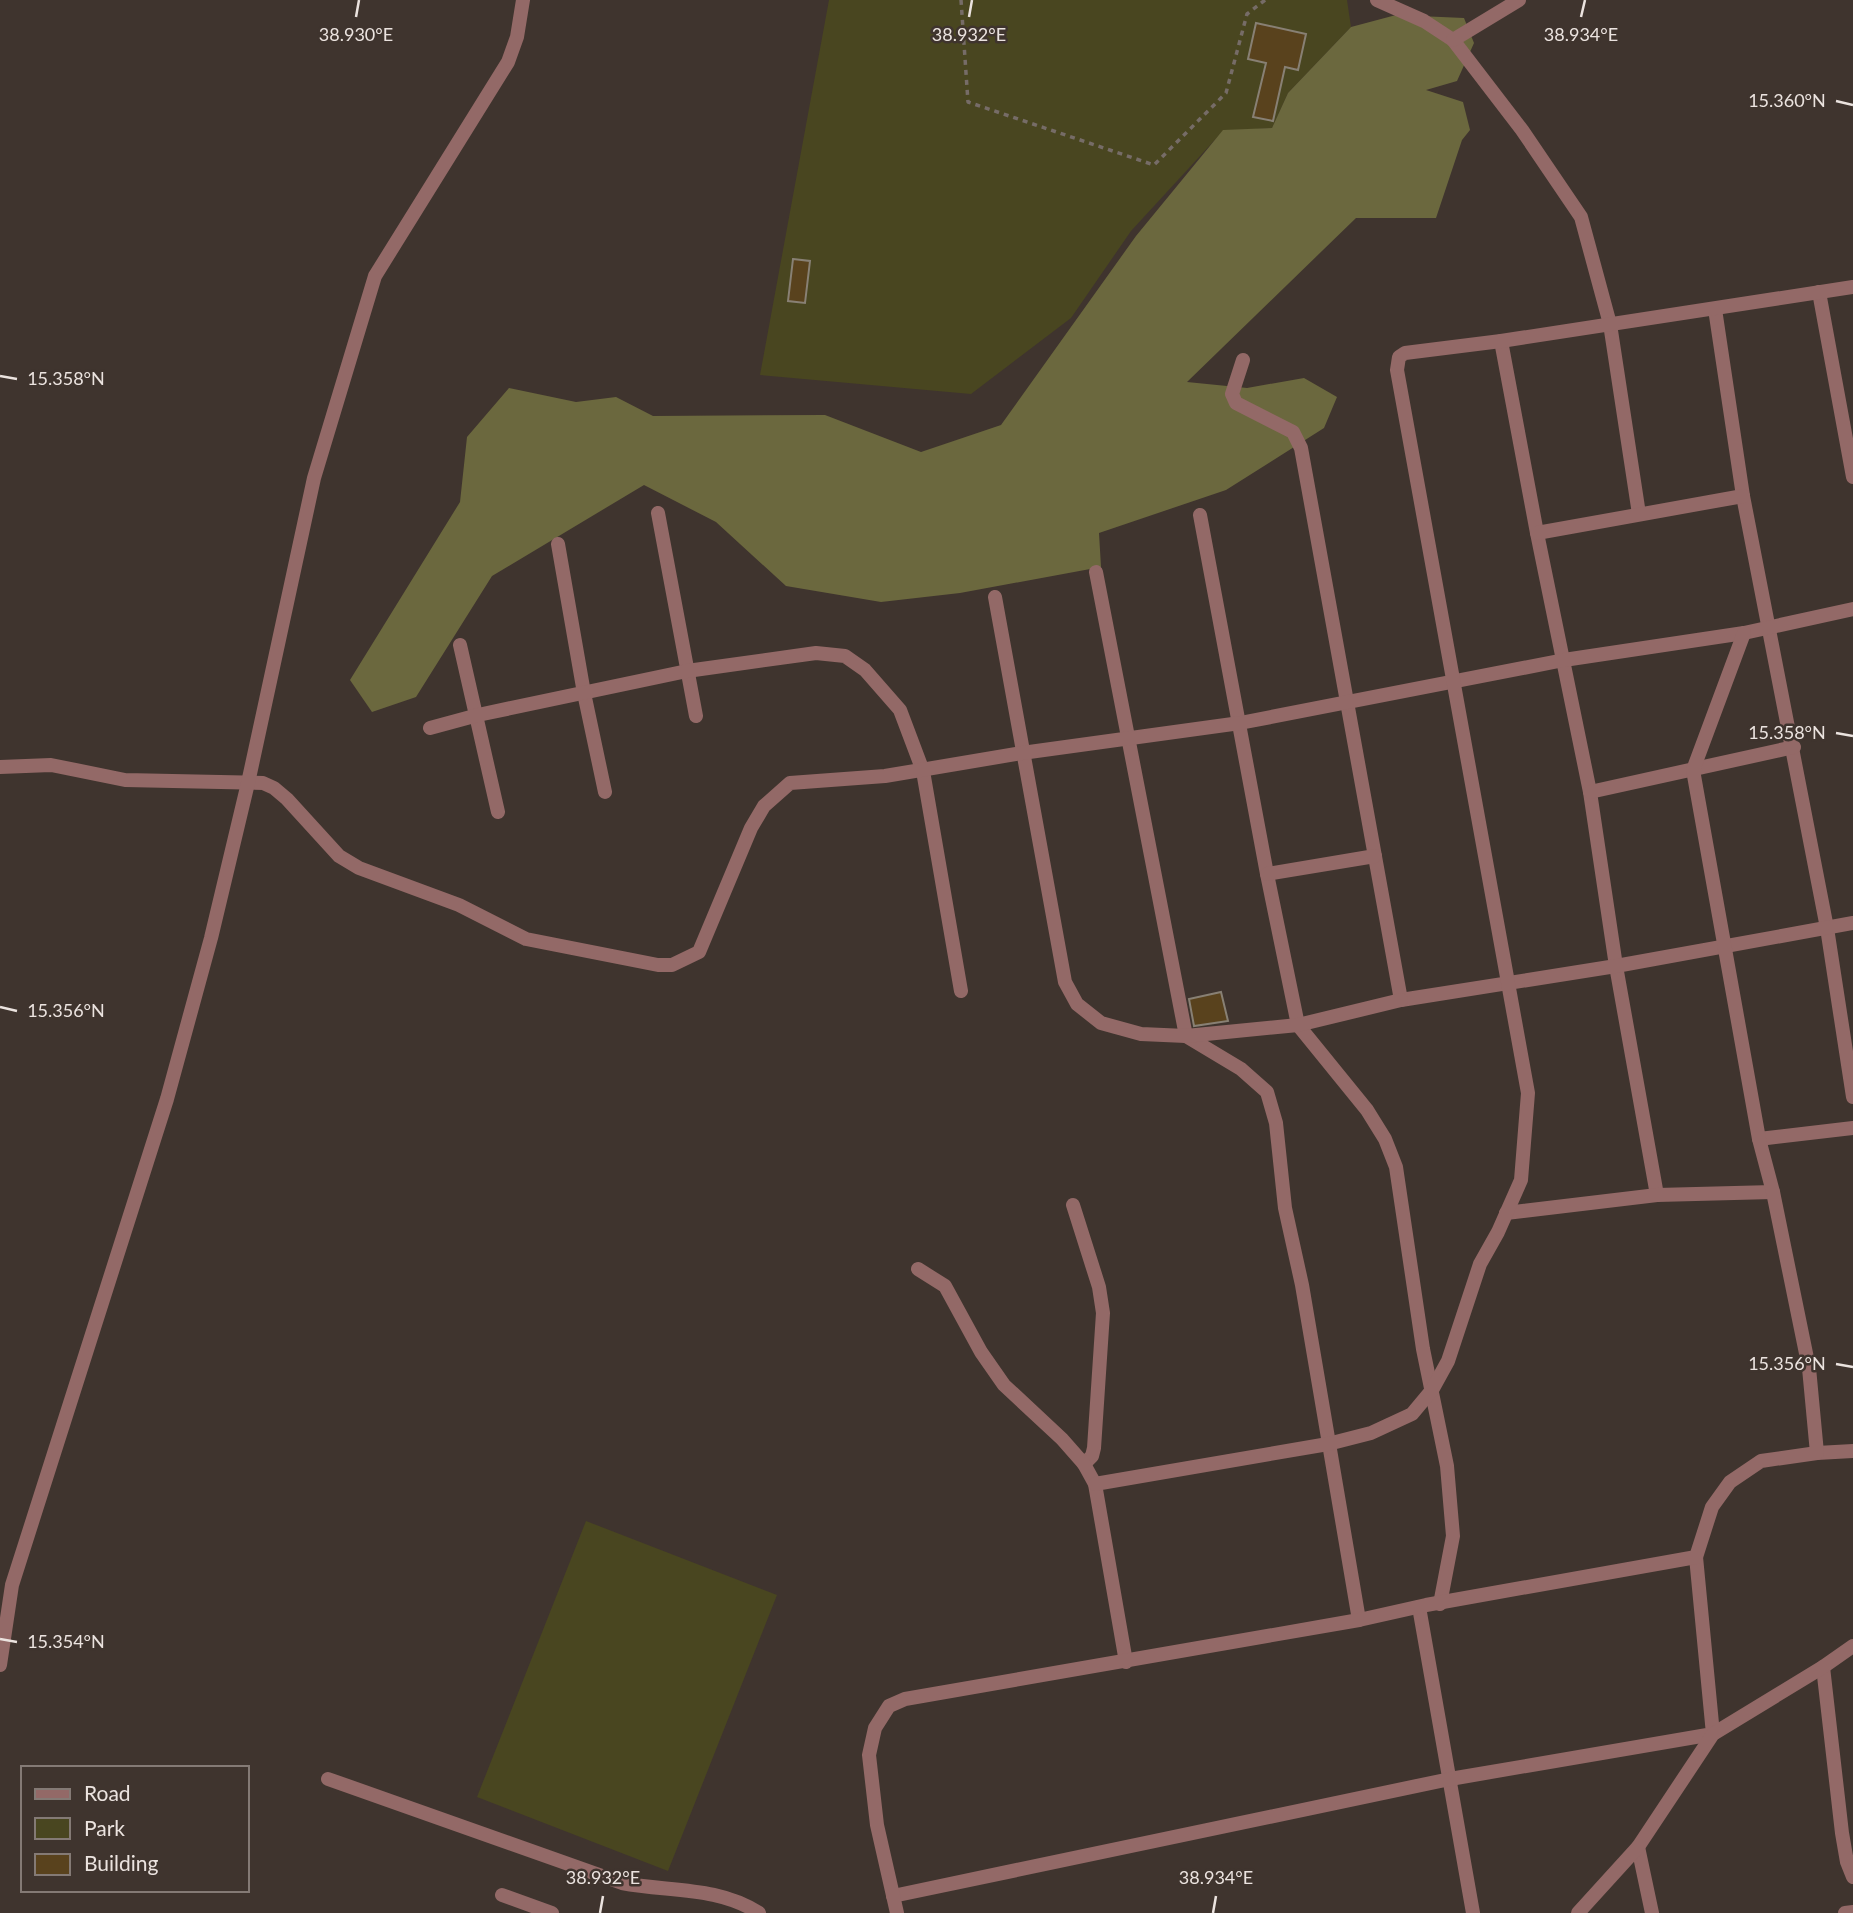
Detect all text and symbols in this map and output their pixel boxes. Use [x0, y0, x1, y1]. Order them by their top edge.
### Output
text: 38.930°E [319, 23, 393, 45]
text: 38.932°E [932, 23, 1006, 45]
text: 38.934°E [1544, 23, 1618, 45]
text: 15.360°N [1748, 89, 1826, 111]
text: 15.358°N [27, 367, 105, 389]
text: 15.358°N [1748, 721, 1826, 743]
text: 15.356°N [27, 999, 105, 1021]
text: 15.356°N [1748, 1352, 1826, 1374]
text: 15.354°N [27, 1630, 105, 1652]
legend [21, 1766, 248, 1892]
text: Road [84, 1780, 131, 1805]
text: Park [84, 1815, 125, 1840]
text: Building [84, 1850, 159, 1875]
text: 38.932°E [566, 1866, 640, 1888]
text: 38.934°E [1179, 1866, 1253, 1888]

